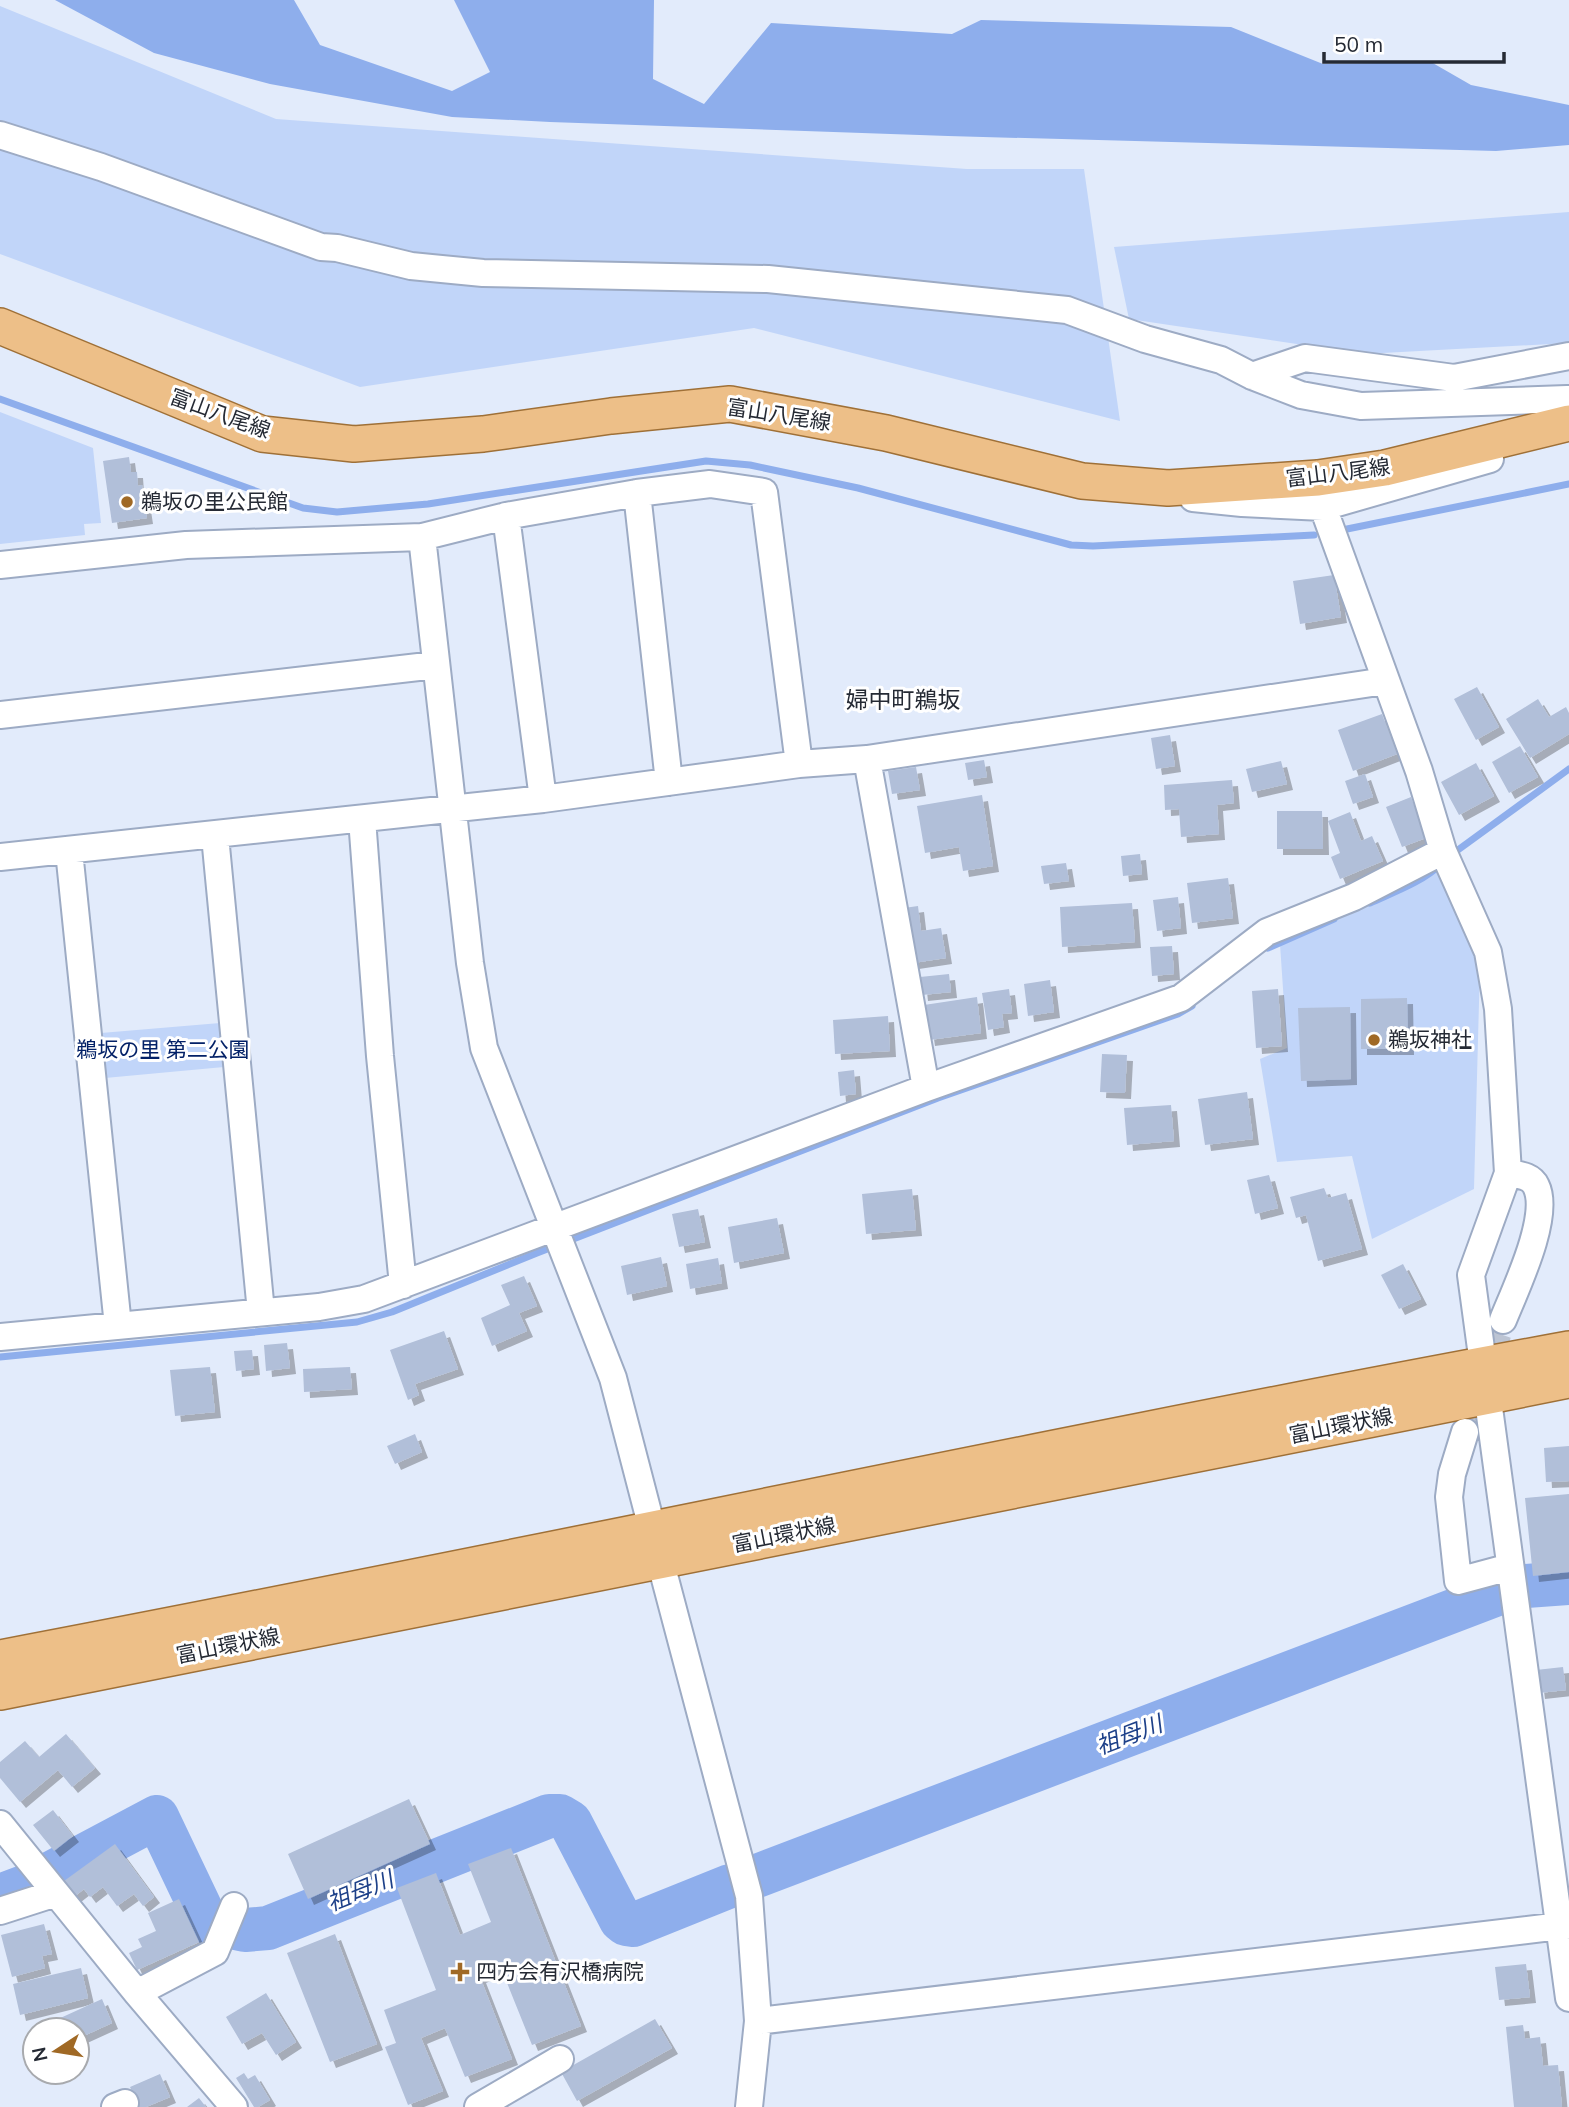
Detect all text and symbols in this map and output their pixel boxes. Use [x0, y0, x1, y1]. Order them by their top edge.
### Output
scale bar [1324, 21, 1504, 65]
text: 50 m [1334, 31, 1383, 57]
street label: 富山八尾線 [167, 383, 274, 443]
street label: 富山八尾線 [725, 393, 833, 435]
street label: 富山八尾線 [1284, 453, 1392, 491]
place label: 鵜坂の里公民館 [141, 488, 288, 514]
marker: 鵜坂の里公民館 [119, 494, 135, 510]
district label: 婦中町鵜坂 [846, 685, 961, 714]
place label: 鵜坂神社 [1388, 1026, 1472, 1052]
marker: 鵜坂神社 [1366, 1032, 1382, 1048]
park label: 鵜坂の里 第二公園 [76, 1036, 250, 1062]
street label: 富山環状線 [1287, 1402, 1395, 1448]
street label: 富山環状線 [730, 1511, 838, 1557]
street label: 富山環状線 [174, 1622, 282, 1668]
water label: 祖母川 [1091, 1708, 1169, 1760]
water label: 祖母川 [322, 1863, 400, 1917]
place label: 四方会有沢橋病院 [476, 1958, 644, 1984]
marker: 四方会有沢橋病院 [450, 1962, 470, 1982]
north arrow [21, 2016, 91, 2086]
text: N [26, 2045, 53, 2064]

